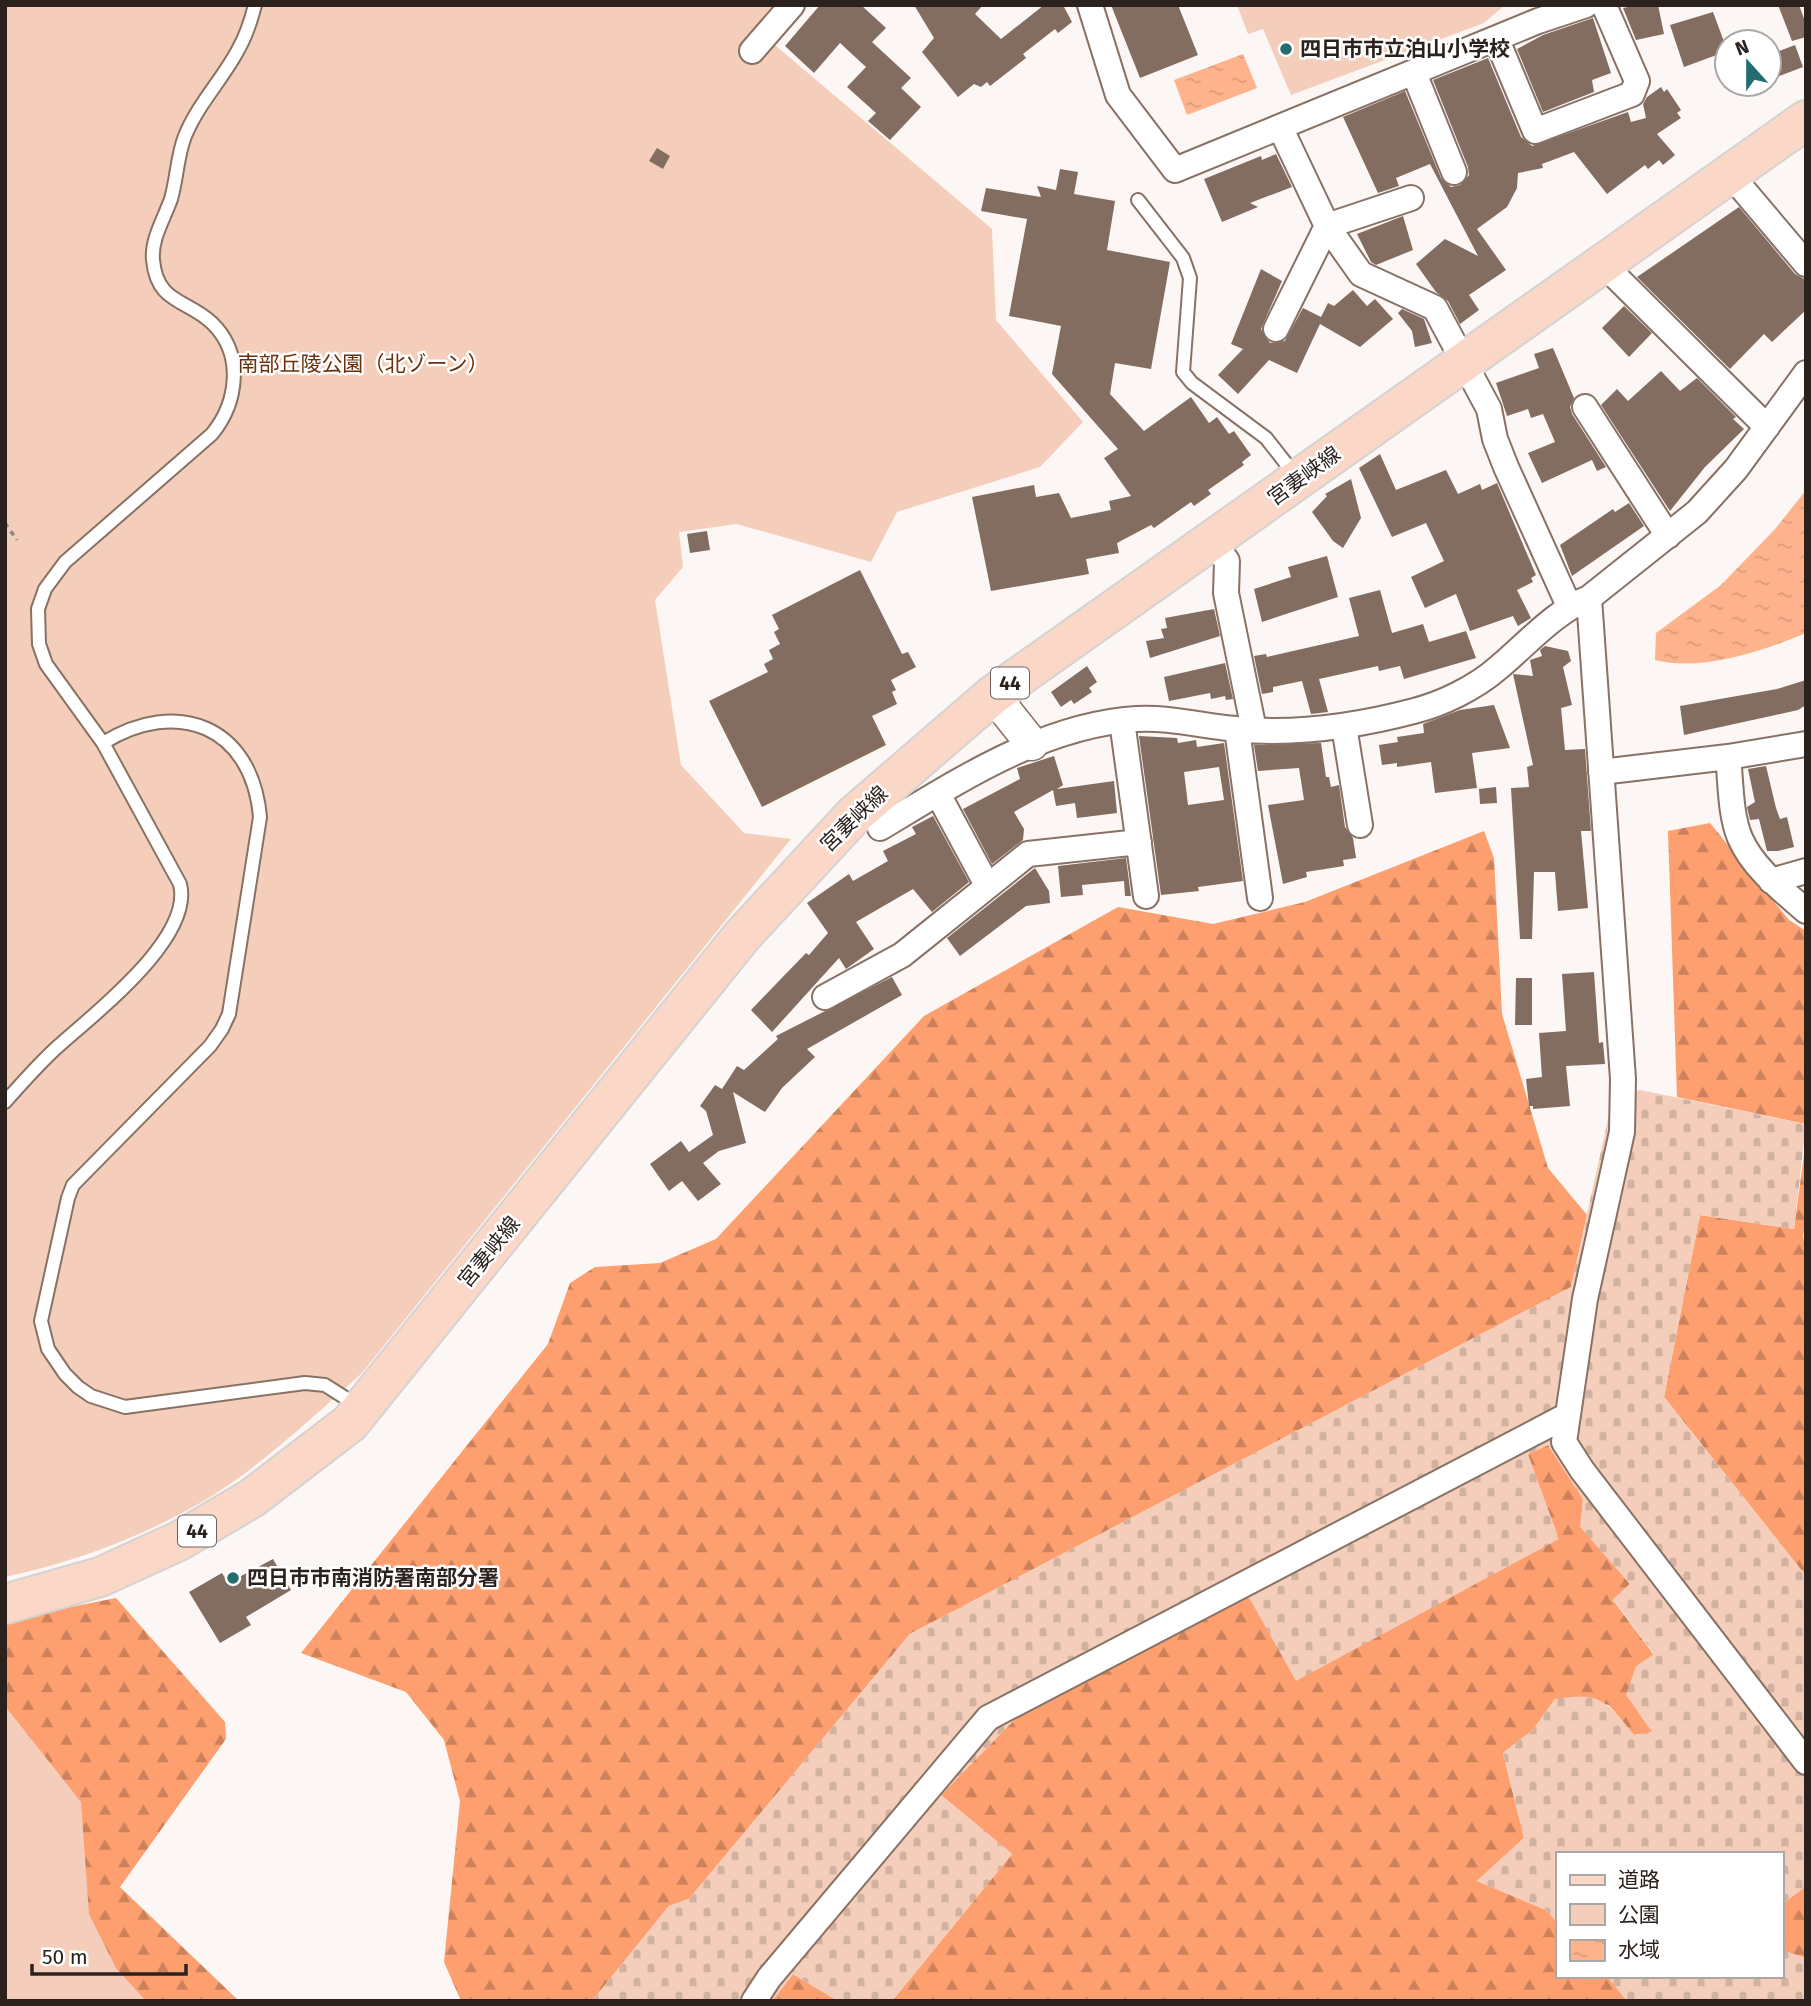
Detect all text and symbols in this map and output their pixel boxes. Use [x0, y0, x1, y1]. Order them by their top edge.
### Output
north arrow [1713, 28, 1783, 98]
text: N [1732, 35, 1752, 61]
place label: 四日市市立泊山小学校 [1300, 36, 1510, 62]
marker: 四日市市立泊山小学校 [1278, 41, 1294, 57]
park label: 南部丘陵公園（北ゾーン） [238, 351, 488, 377]
street label: 宮妻峡線 [1262, 441, 1346, 511]
road number: 44 [991, 668, 1029, 698]
street label: 宮妻峡線 [815, 780, 893, 858]
street label: 宮妻峡線 [452, 1211, 526, 1293]
road number: 44 [178, 1516, 216, 1546]
place label: 四日市市南消防署南部分署 [247, 1565, 499, 1591]
marker: 四日市市南消防署南部分署 [225, 1570, 241, 1586]
legend [1556, 1852, 1783, 1978]
text: 道路 [1618, 1867, 1660, 1893]
text: 公園 [1618, 1902, 1660, 1928]
scale bar [32, 1932, 186, 1976]
text: 水域 [1618, 1937, 1660, 1963]
text: 50 m [42, 1944, 88, 1970]

